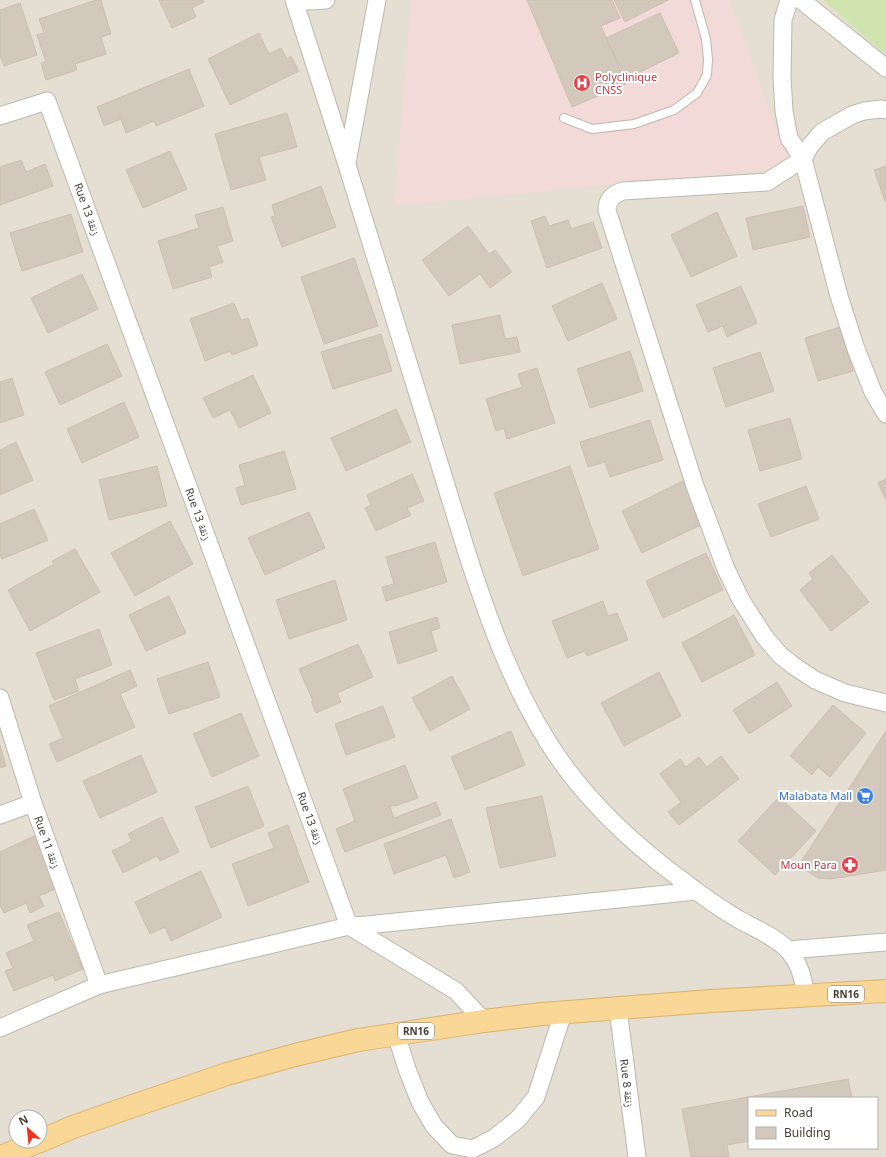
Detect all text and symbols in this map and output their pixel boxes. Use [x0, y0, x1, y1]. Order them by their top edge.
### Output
place label: Polyclinique CNSS [595, 69, 657, 97]
hospital icon: Polyclinique CNSS [572, 73, 592, 93]
street label: Rue 13 زنقة [71, 181, 104, 237]
street label: Rue 13 زنقة [182, 486, 215, 542]
supermarket icon: Malabata Mall [855, 786, 875, 806]
place label: Malabata Mall [779, 788, 852, 803]
street label: Rue 13 زنقة [294, 790, 327, 846]
street label: Rue 11 زنقة [31, 814, 64, 870]
pharmacy icon: Moun Para [840, 855, 860, 875]
place label: Moun Para [781, 857, 837, 872]
road number: RN16 [828, 986, 864, 1002]
road number: RN16 [398, 1023, 434, 1039]
street label: Rue 8 زنقة [617, 1058, 638, 1108]
legend [748, 1097, 878, 1149]
text: Road [784, 1104, 813, 1121]
north arrow [8, 1109, 48, 1149]
text: N [16, 1111, 31, 1128]
text: Building [784, 1124, 831, 1141]

